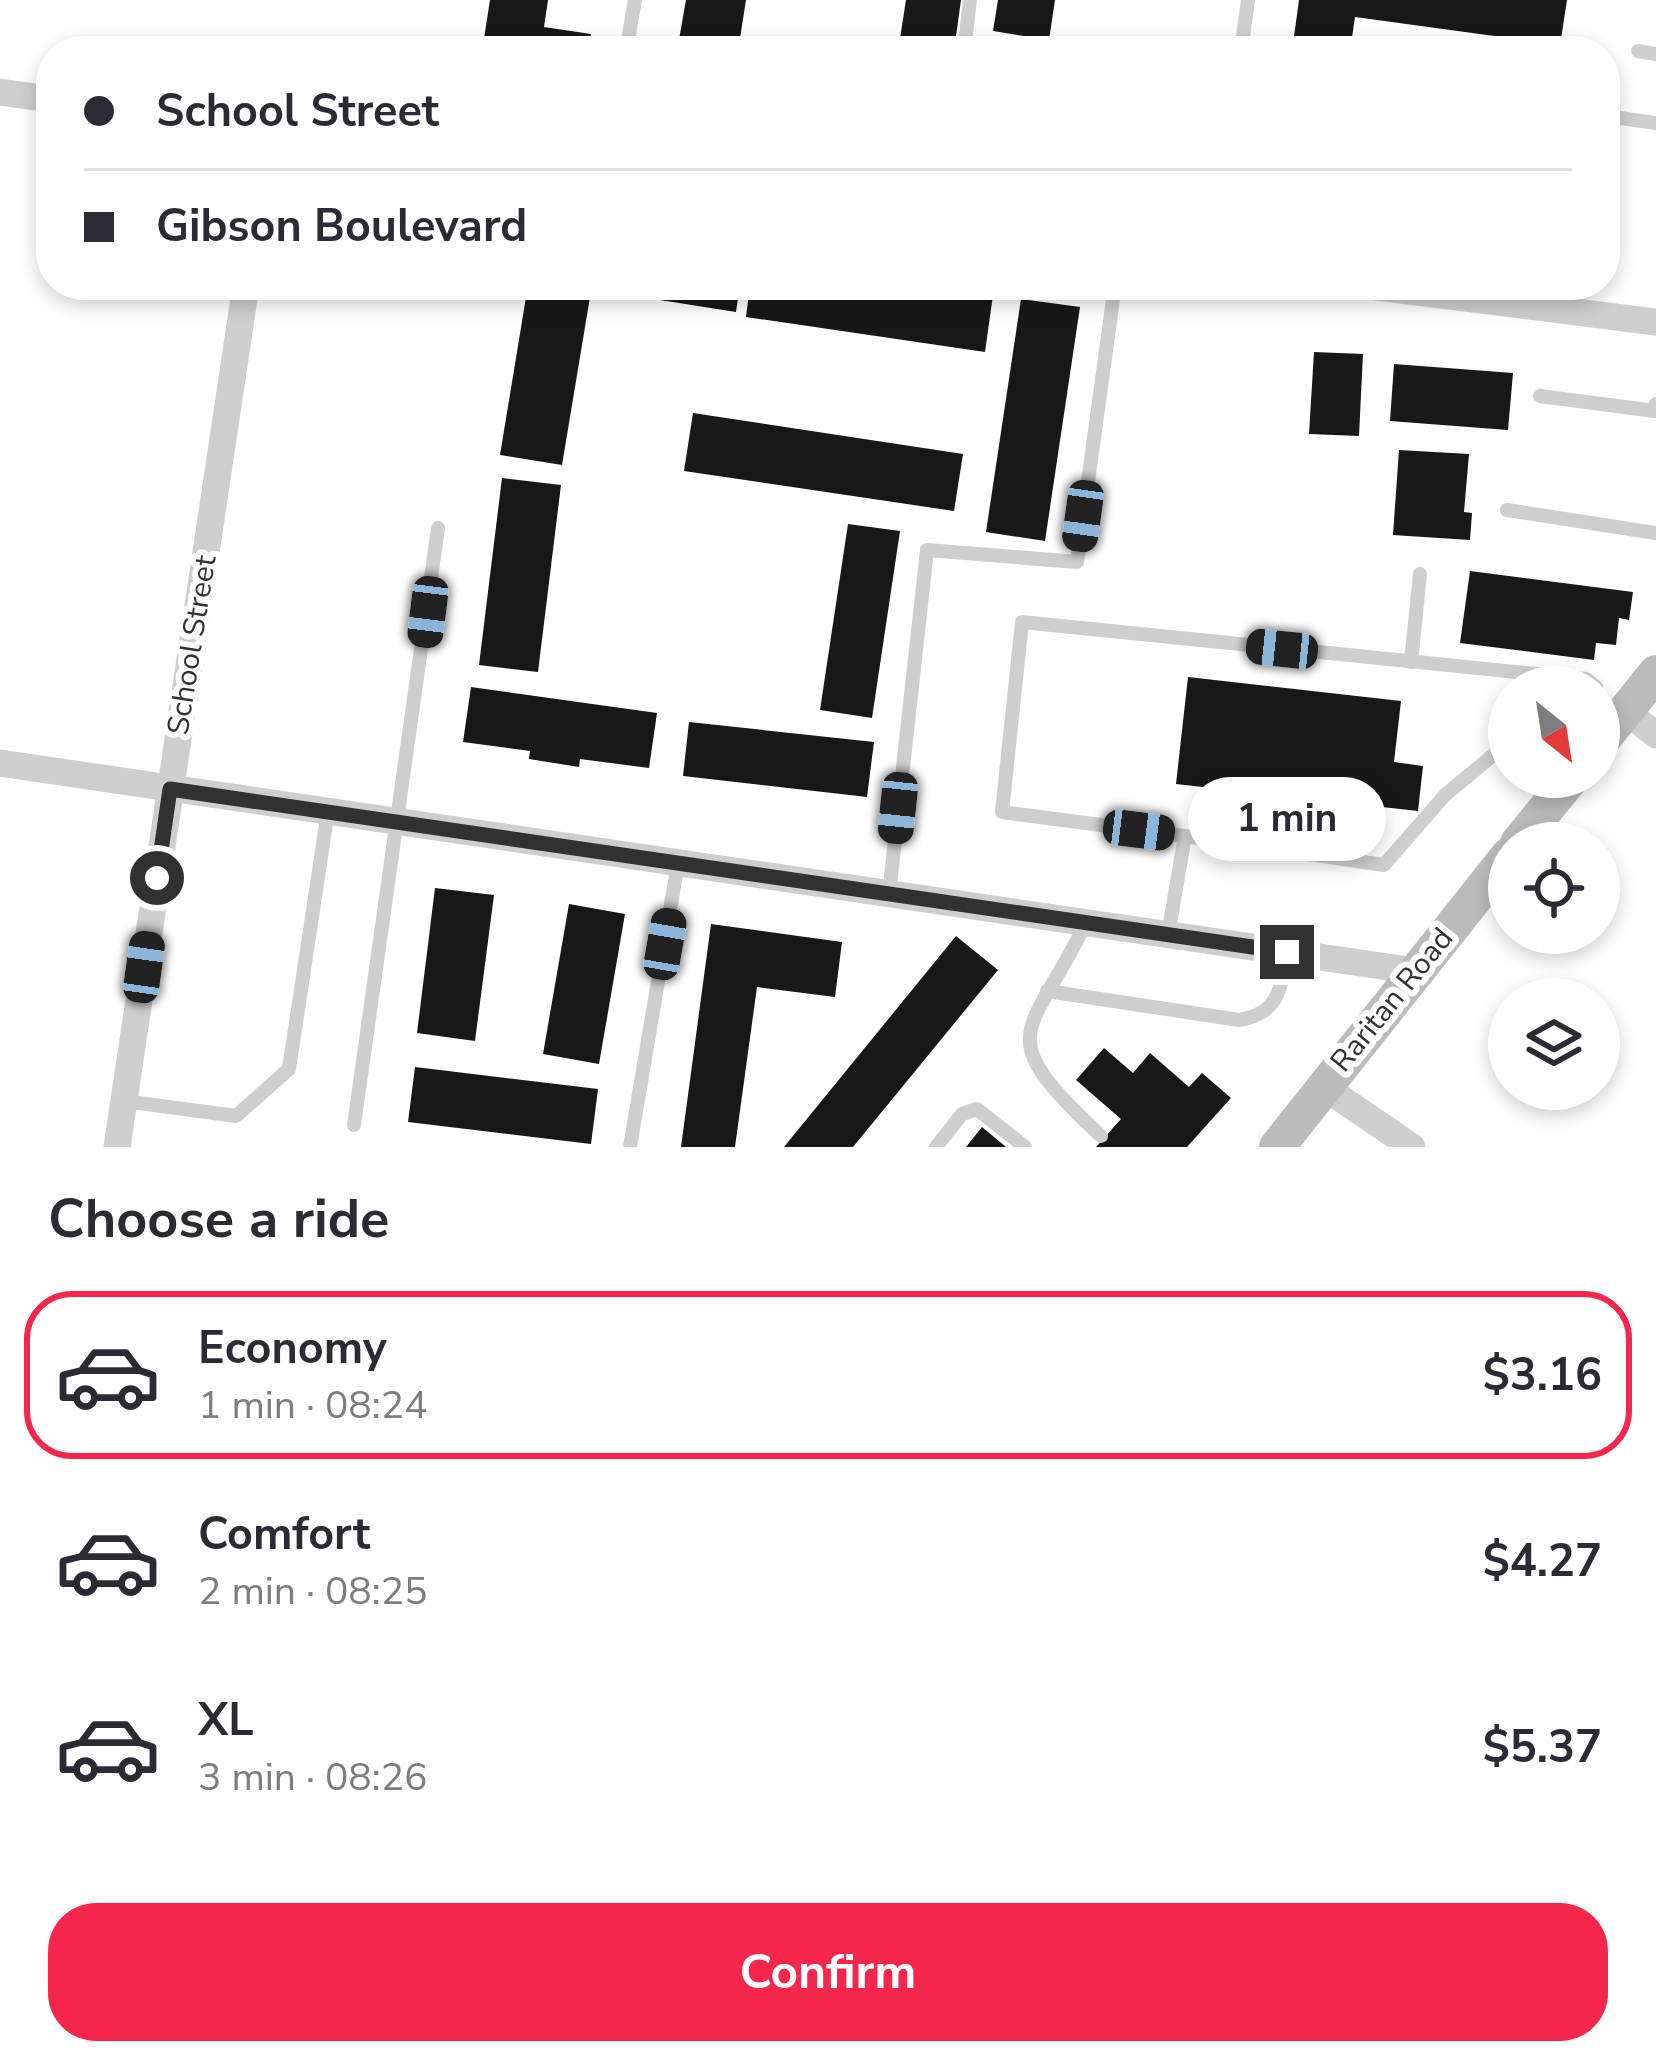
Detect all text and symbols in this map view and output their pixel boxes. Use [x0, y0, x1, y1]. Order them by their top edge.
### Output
text: School Street [156, 81, 439, 142]
text: Gibson Boulevard [156, 196, 527, 257]
car [1060, 478, 1106, 554]
street label: School Street [158, 552, 226, 738]
car [406, 574, 450, 650]
car [1244, 627, 1320, 671]
north arrow [1488, 666, 1620, 798]
map controls [1488, 666, 1620, 1110]
car [876, 770, 920, 846]
callout: 1 min [1188, 778, 1386, 862]
text: 1 min [1237, 792, 1337, 845]
car [1101, 808, 1177, 852]
button: locate [1488, 822, 1620, 954]
route start [130, 851, 184, 905]
car [641, 905, 689, 983]
street label: Raritan Road [1321, 919, 1463, 1081]
route end [1260, 925, 1314, 979]
car [121, 929, 167, 1005]
button: layers [1488, 978, 1620, 1110]
text: Choose a ride [48, 1182, 389, 1256]
text: Economy [198, 1318, 387, 1379]
icon: car [54, 1321, 162, 1429]
text: $3.16 [1483, 1345, 1602, 1406]
text: 1 min · 08:24 [198, 1379, 427, 1432]
text: Comfort [198, 1504, 370, 1565]
icon: car [54, 1507, 162, 1615]
text: $4.27 [1483, 1531, 1602, 1592]
text: 2 min · 08:25 [198, 1565, 427, 1618]
text: XL [198, 1690, 254, 1751]
icon: car [54, 1693, 162, 1801]
text: $5.37 [1483, 1717, 1602, 1778]
text: 3 min · 08:26 [198, 1751, 427, 1804]
button: Confirm [48, 1903, 1608, 2041]

